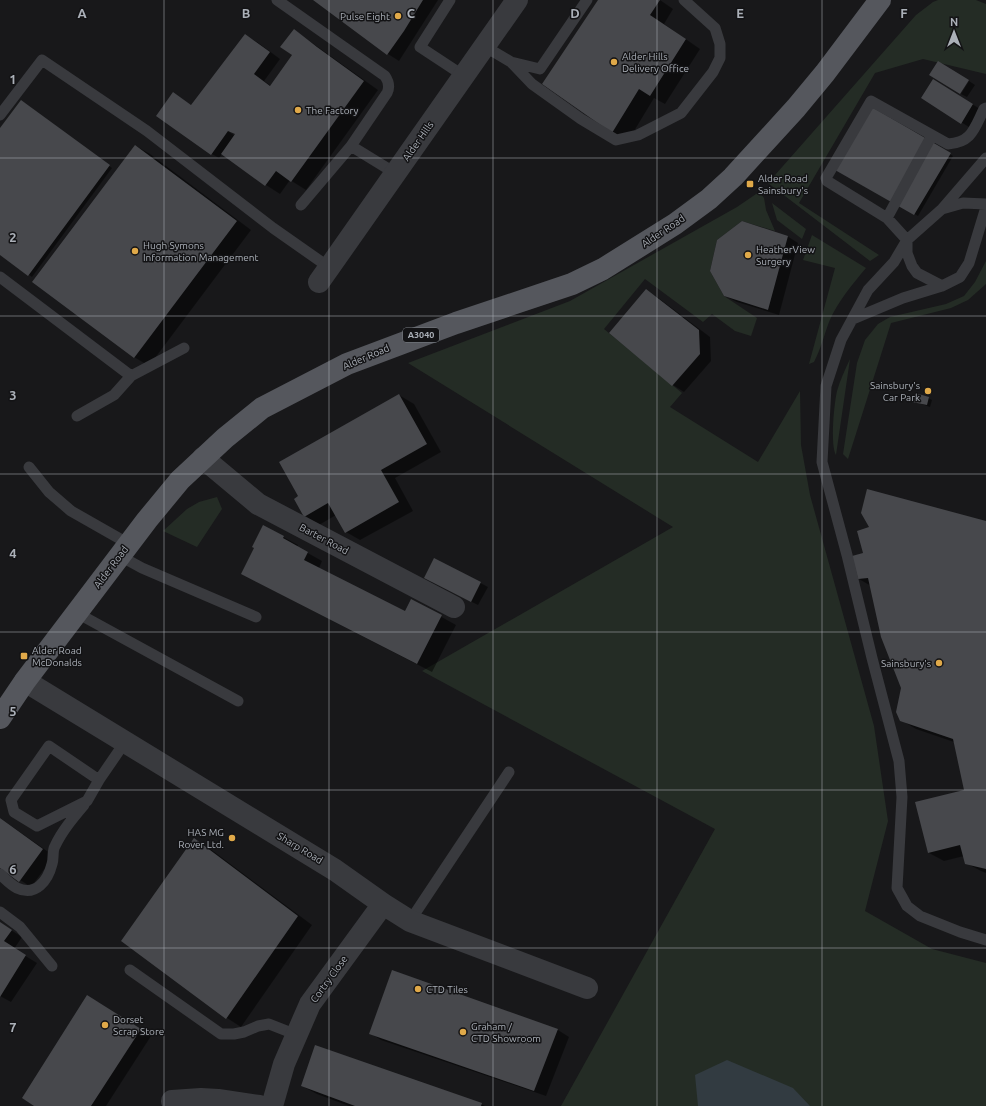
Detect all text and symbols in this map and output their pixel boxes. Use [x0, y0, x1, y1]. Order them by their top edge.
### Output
text: A [77, 6, 87, 20]
text: B [242, 6, 251, 20]
text: C [407, 6, 416, 20]
text: D [570, 6, 580, 20]
text: E [736, 6, 744, 20]
text: F [900, 6, 908, 20]
place label: Pulse Eight [340, 11, 390, 22]
marker: Pulse Eight [393, 11, 403, 21]
north arrow [934, 12, 974, 52]
text: N [950, 16, 958, 28]
place label: Alder Hills Delivery Office [622, 51, 689, 74]
marker: Alder Hills Delivery Office [609, 57, 619, 67]
text: 1 [9, 72, 17, 86]
marker: The Factory [293, 105, 303, 115]
place label: The Factory [306, 105, 359, 116]
street label: Alder Hills [400, 119, 436, 163]
place label: Alder Road Sainsbury's [758, 173, 808, 196]
marker: Alder Road Sainsbury's [745, 179, 755, 189]
street label: Alder Road [639, 212, 687, 249]
text: 2 [9, 230, 17, 244]
place label: Hugh Symons Information Management [143, 240, 258, 263]
place label: HeatherView Surgery [756, 244, 815, 267]
marker: Hugh Symons Information Management [130, 246, 140, 256]
marker: HeatherView Surgery [743, 250, 753, 260]
road number: A3040 [403, 328, 439, 342]
street label: Alder Road [341, 342, 391, 372]
place label: Sainsbury's Car Park [870, 380, 920, 403]
marker: Sainsbury's Car Park [923, 386, 933, 396]
text: 3 [9, 388, 17, 402]
street label: Barter Road [298, 522, 350, 557]
street label: Alder Road [92, 544, 130, 590]
text: 4 [9, 546, 17, 560]
place label: Alder Road McDonalds [32, 645, 82, 668]
marker: Alder Road McDonalds [19, 651, 29, 661]
place label: Sainsbury's [881, 658, 931, 669]
marker: Sainsbury's [934, 658, 944, 668]
text: 5 [9, 704, 17, 718]
place label: HAS MG Rover Ltd. [178, 827, 224, 850]
street label: Sharp Road [275, 830, 325, 866]
marker: HAS MG Rover Ltd. [227, 833, 237, 843]
text: 6 [9, 862, 17, 876]
street label: Cortry Close [308, 953, 350, 1005]
marker: CTD Tiles [413, 984, 423, 994]
place label: CTD Tiles [426, 984, 468, 995]
place label: Dorset Scrap Store [113, 1014, 164, 1037]
text: 7 [9, 1020, 17, 1034]
marker: Dorset Scrap Store [100, 1020, 110, 1030]
place label: Graham / CTD Showroom [471, 1021, 541, 1044]
marker: Graham / CTD Showroom [458, 1027, 468, 1037]

